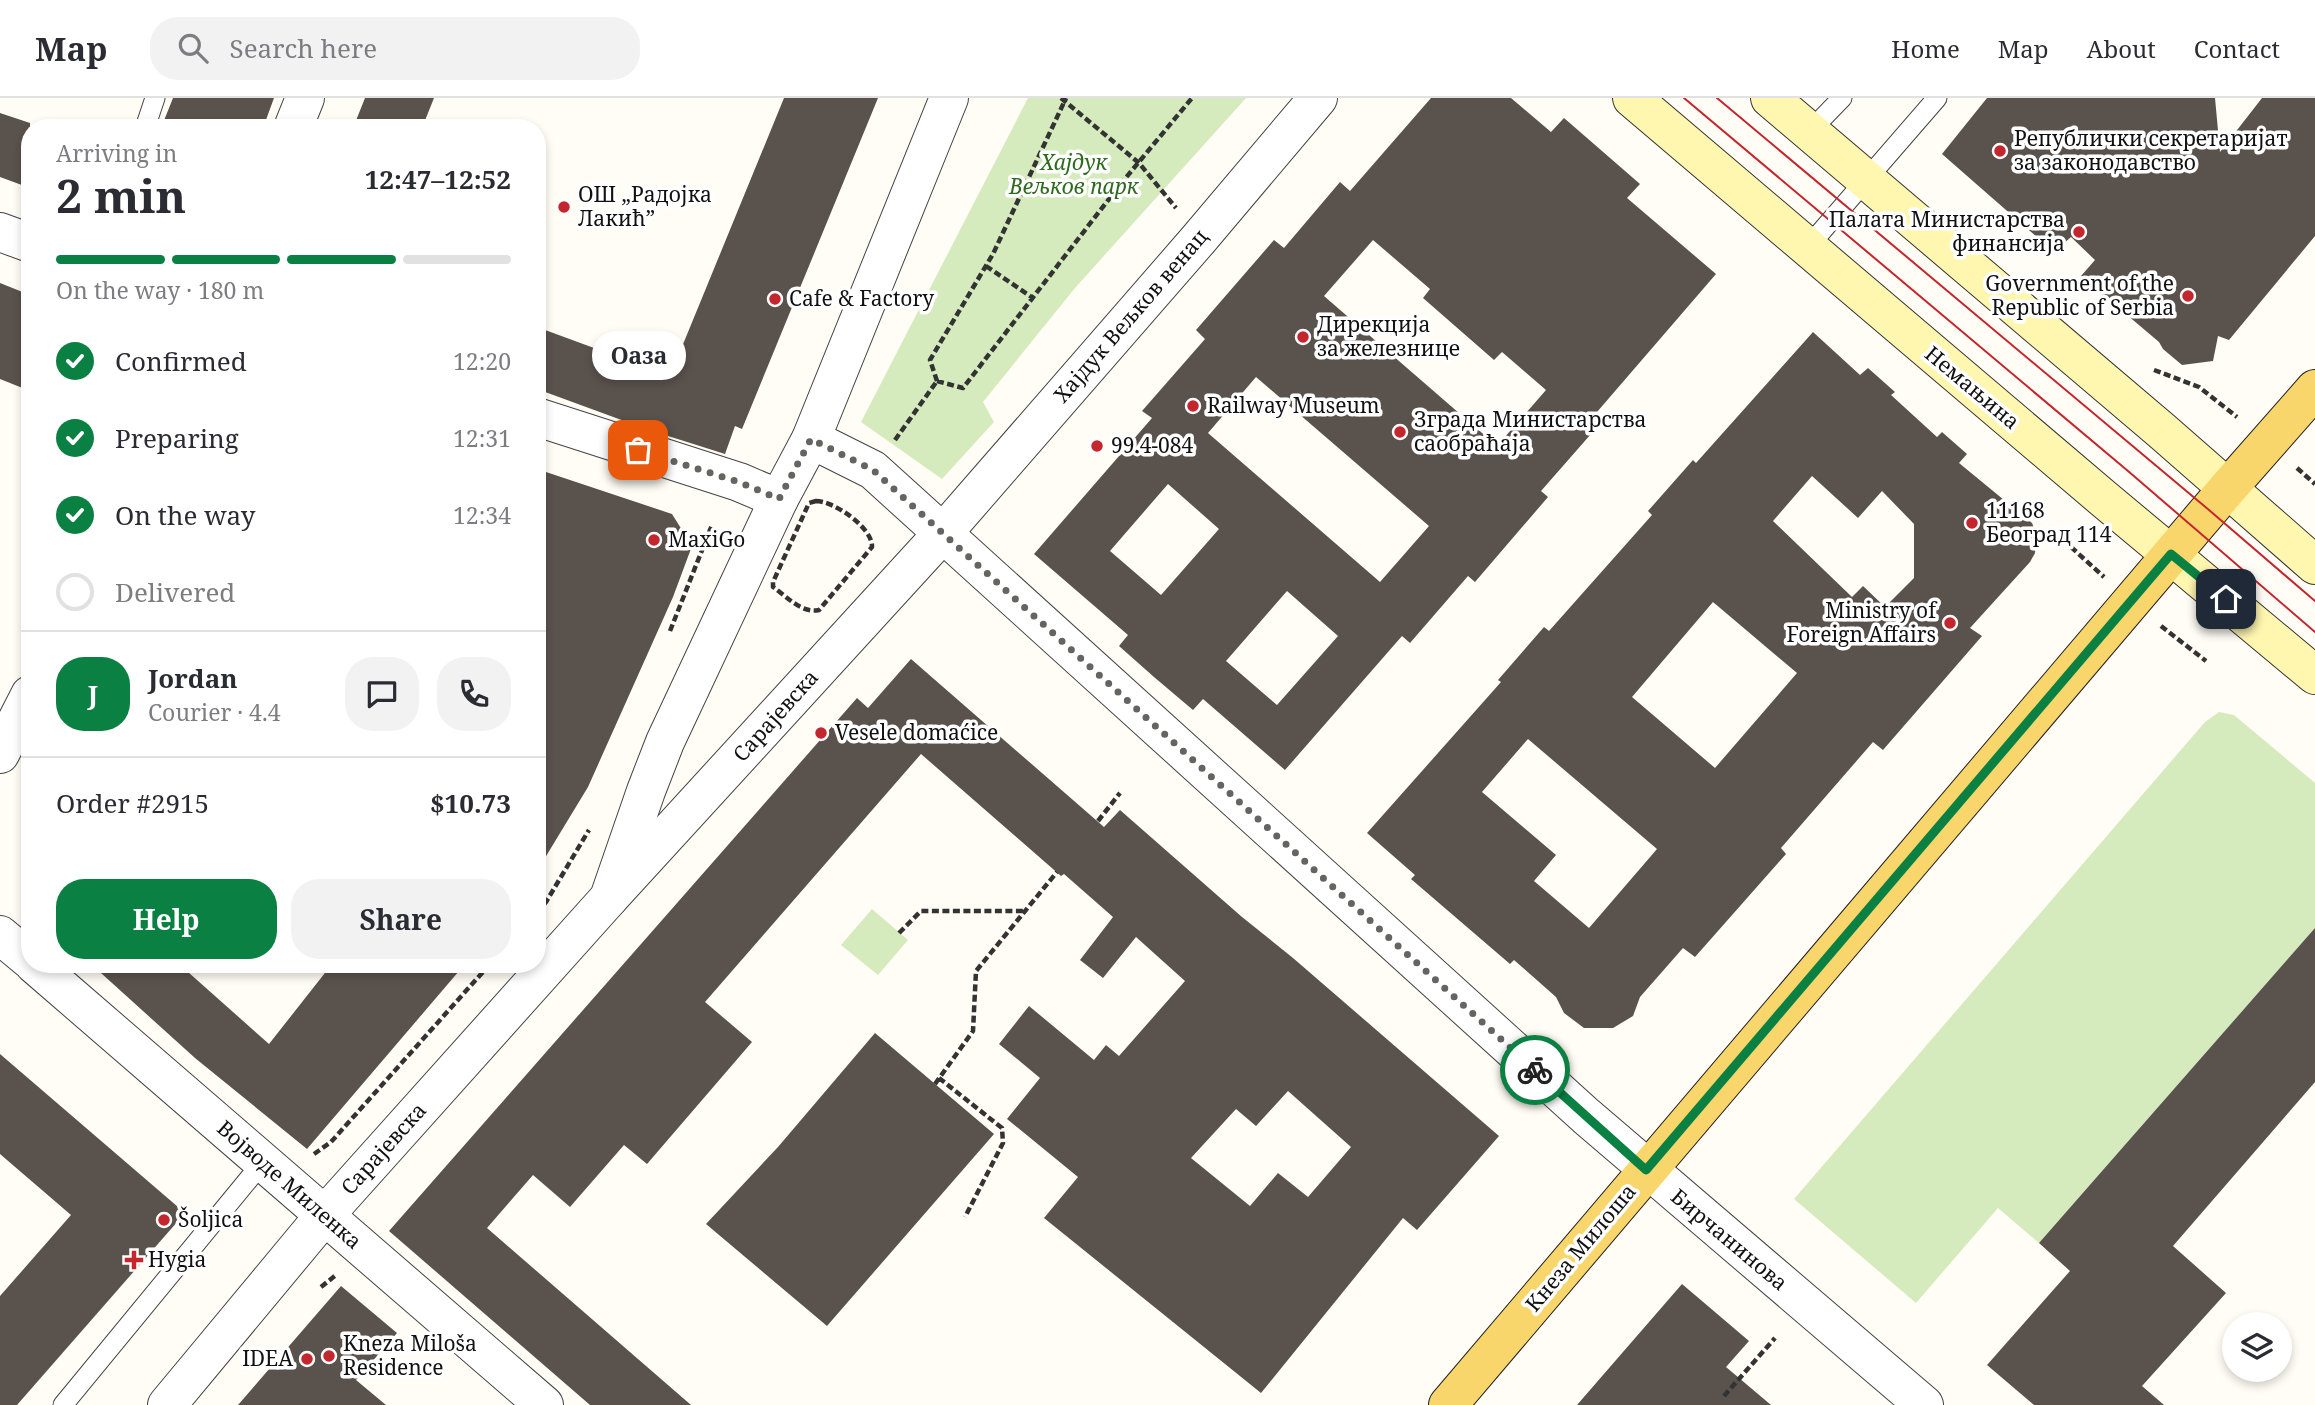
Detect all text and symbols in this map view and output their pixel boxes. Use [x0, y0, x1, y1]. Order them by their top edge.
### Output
search box [150, 17, 640, 80]
text: Map [35, 26, 108, 71]
icon: search [174, 29, 212, 67]
text: Search here [230, 30, 377, 66]
text: Home [1891, 32, 1960, 65]
text: Map [1998, 32, 2049, 65]
text: About [2087, 32, 2156, 65]
text: Contact [2194, 32, 2280, 65]
place label: Републички секретаријат за законодавство [2014, 124, 2288, 176]
text: Arriving in [56, 137, 177, 169]
marker: Републички секретаријат за законодавство [1992, 143, 2008, 159]
park label: Хајдук Вељков парк [1008, 148, 1140, 200]
text: 12:47–12:52 [365, 161, 511, 197]
text: 2 min [56, 164, 186, 226]
place label: ОШ „Радојка Лакић” [578, 180, 712, 232]
marker: ОШ „Радојка Лакић” [556, 199, 572, 215]
place label: Палата Министарства финансија [1829, 205, 2065, 257]
street label: Хајдук Вељков венац [1047, 222, 1214, 408]
marker: Палата Министарства финансија [2071, 224, 2087, 240]
place label: Government of the Republic of Serbia [1985, 269, 2174, 321]
text: On the way · 180 m [56, 274, 264, 306]
place label: Cafe & Factory [789, 284, 934, 312]
marker: Government of the Republic of Serbia [2180, 288, 2196, 304]
marker: Cafe & Factory [767, 291, 783, 307]
place label: Дирекција за железнице [1317, 310, 1460, 362]
marker: Дирекција за железнице [1295, 329, 1311, 345]
callout: Оаза [591, 331, 685, 380]
text: Оаза [611, 339, 667, 371]
street label: Немањина [1919, 339, 2026, 435]
icon: check [56, 342, 94, 380]
text: Confirmed [115, 343, 247, 379]
text: 12:20 [453, 345, 511, 377]
place label: Railway Museum [1207, 391, 1380, 419]
marker: Railway Museum [1185, 398, 1201, 414]
place label: Зграда Министарства саобраћаја [1414, 405, 1647, 457]
icon: check [56, 419, 94, 457]
text: Preparing [115, 420, 239, 456]
pin [608, 420, 668, 480]
text: 12:31 [453, 422, 511, 454]
marker: Зграда Министарства саобраћаја [1392, 424, 1408, 440]
icon: bag [619, 431, 657, 469]
place label: 99.4-084 [1111, 431, 1193, 459]
marker: 99.4-084 [1089, 438, 1105, 454]
icon: check [56, 496, 94, 534]
place label: 11168 Београд 114 [1986, 496, 2112, 548]
text: On the way [115, 497, 255, 533]
text: 12:34 [453, 499, 511, 531]
marker: 11168 Београд 114 [1964, 515, 1980, 531]
place label: MaxiGo [668, 525, 746, 553]
marker: MaxiGo [646, 532, 662, 548]
pin [2196, 569, 2256, 629]
text: Delivered [115, 574, 235, 610]
icon: home [2207, 580, 2245, 618]
place label: Ministry of Foreign Affairs [1787, 596, 1938, 648]
marker: Ministry of Foreign Affairs [1942, 615, 1958, 631]
button: chat [345, 657, 419, 731]
button: phone [437, 657, 511, 731]
text: Jordan [148, 660, 238, 696]
street label: Сарајевска [727, 663, 824, 767]
text: J [88, 676, 98, 712]
text: Courier · 4.4 [148, 696, 281, 728]
place label: Vesele domaćice [835, 718, 998, 746]
marker: Vesele domaćice [813, 725, 829, 741]
text: Order #2915 [56, 785, 209, 821]
text: $10.73 [430, 785, 511, 821]
button: Help [56, 879, 277, 959]
button: Share [291, 879, 511, 959]
courier [1500, 1035, 1570, 1105]
icon: bike [1516, 1051, 1554, 1089]
street label: Сарајевска [335, 1096, 432, 1200]
street label: Војводе Миленка [211, 1114, 368, 1255]
street label: Кнеза Милоша [1519, 1178, 1642, 1317]
street label: Бирчанинова [1665, 1182, 1794, 1296]
place label: Šoljica [178, 1205, 243, 1233]
marker: Šoljica [156, 1212, 172, 1228]
place label: Hygia [148, 1245, 206, 1273]
marker: Hygia [126, 1252, 142, 1268]
map controls [2222, 1312, 2292, 1382]
button: layers [2222, 1312, 2292, 1382]
place label: Kneza Miloša Residence [343, 1329, 477, 1381]
place label: IDEA [242, 1344, 293, 1372]
marker: Kneza Miloša Residence [321, 1348, 337, 1364]
marker: IDEA [299, 1351, 315, 1367]

